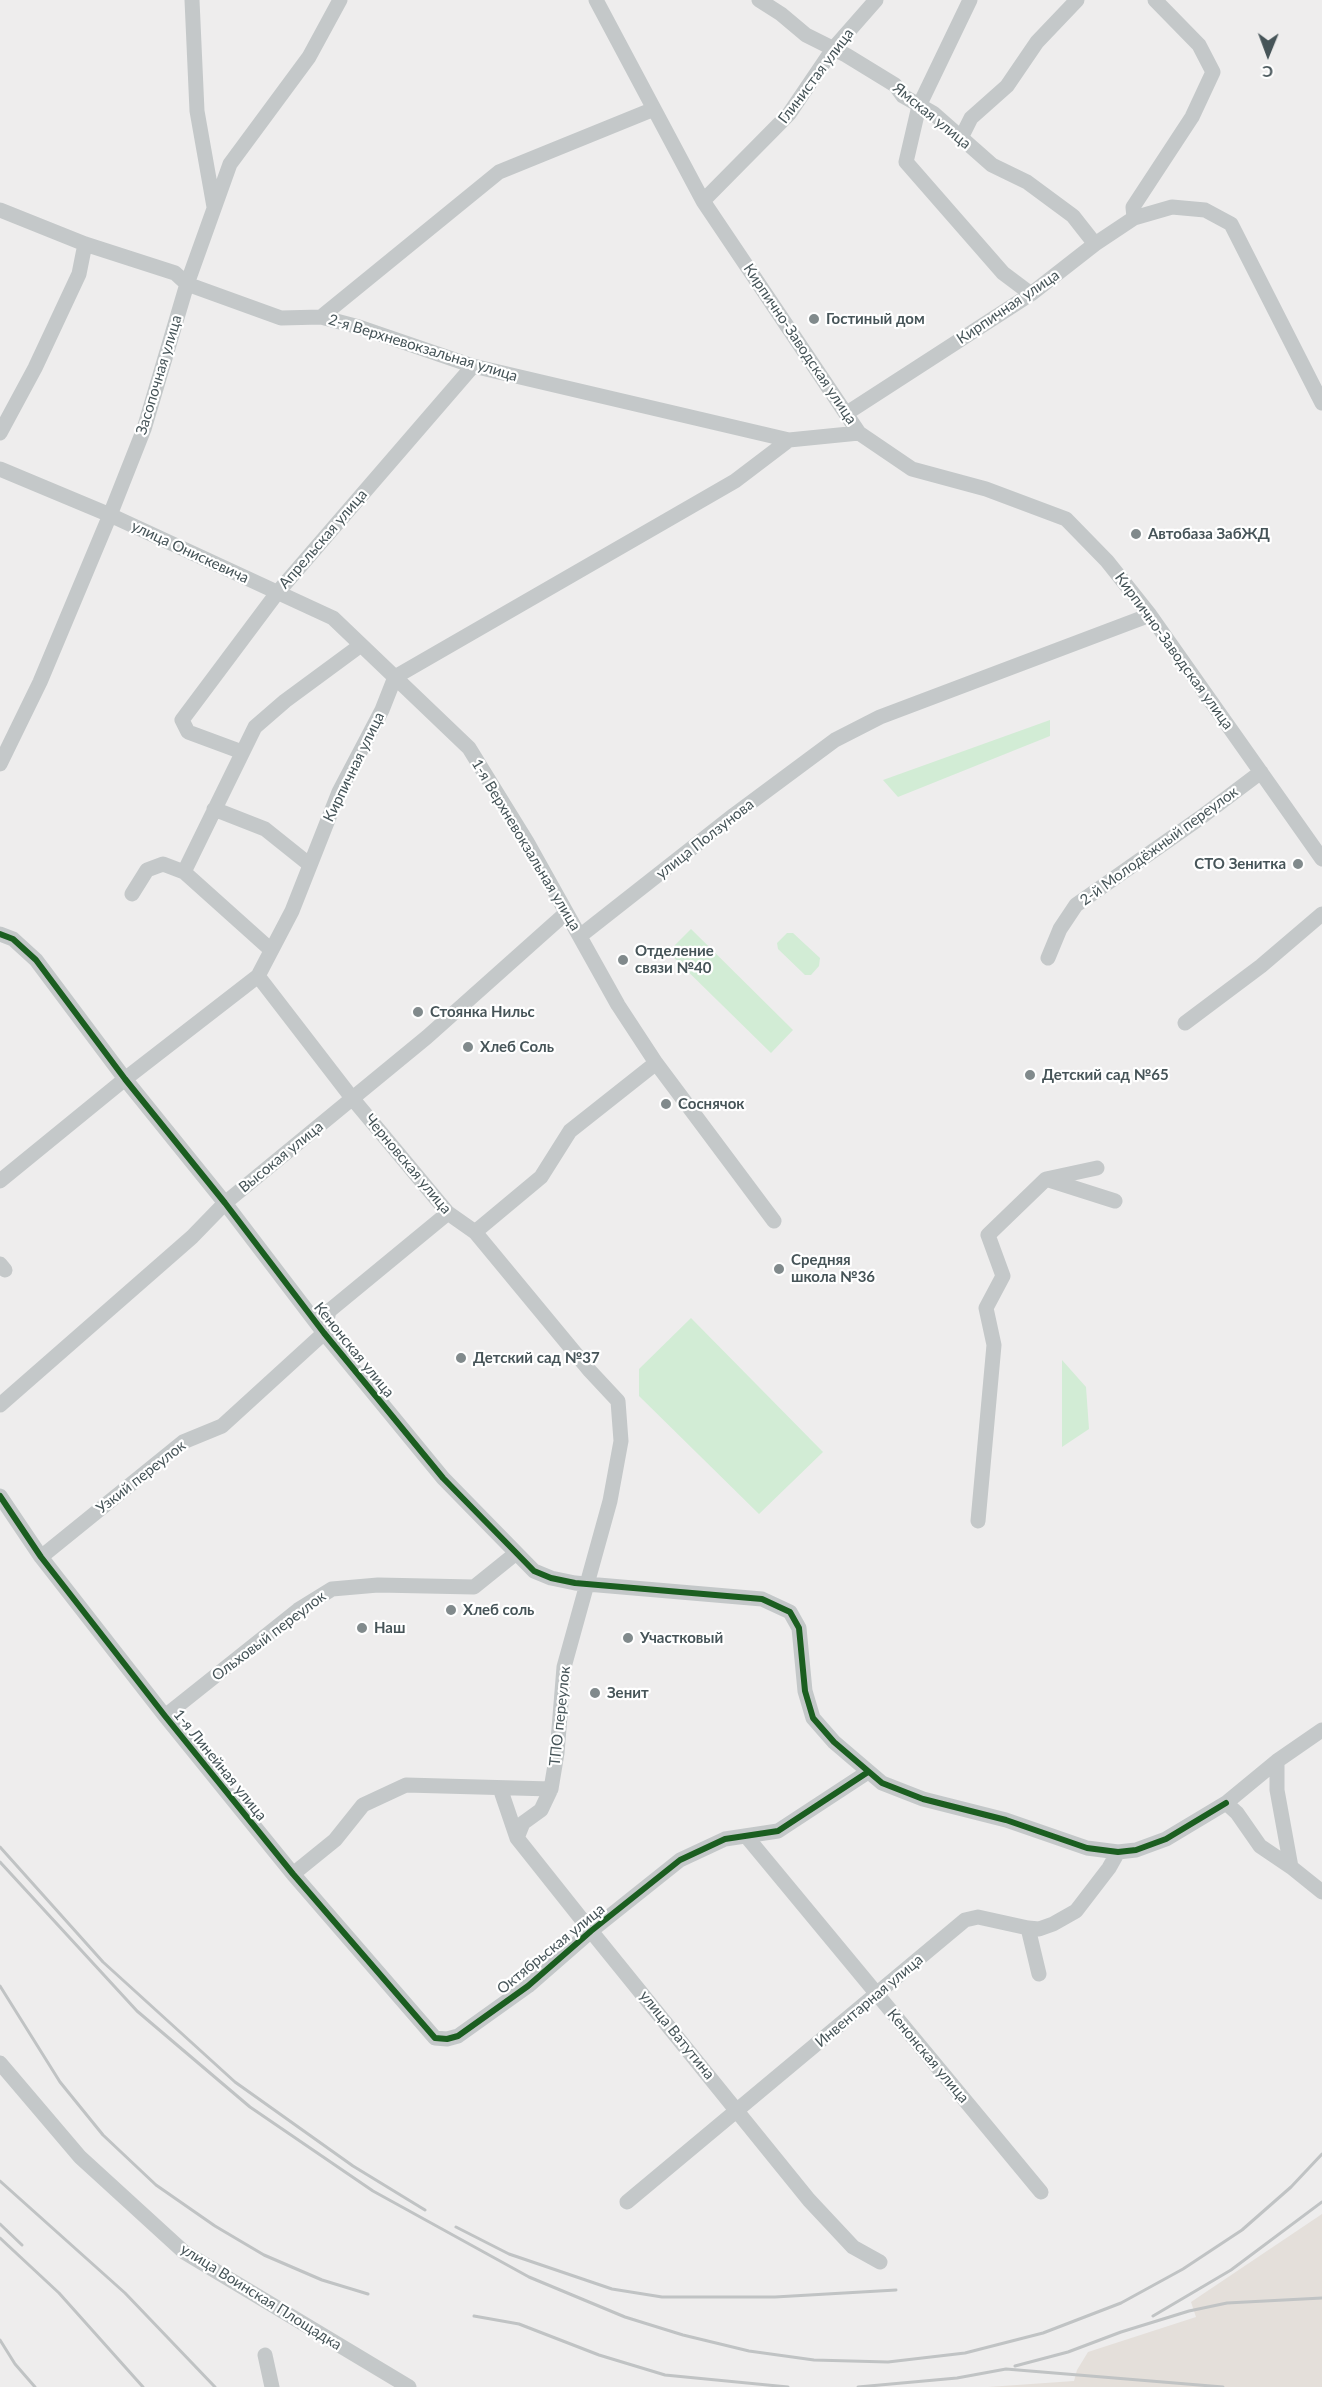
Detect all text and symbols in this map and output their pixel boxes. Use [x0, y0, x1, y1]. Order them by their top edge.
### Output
north arrow [1238, 24, 1298, 84]
street label: Глинистая улица [775, 25, 857, 127]
text: С [1262, 63, 1273, 82]
street label: Ямская улица [889, 79, 975, 153]
street label: Кирпично-Заводская улица [740, 260, 860, 428]
street label: Кирпичная улица [953, 266, 1063, 348]
place label: Гостиный дом [826, 310, 925, 328]
street label: 2-я Верхневокзальная улица [326, 311, 520, 385]
marker: Гостиный дом [807, 312, 821, 326]
street label: Засопочная улица [132, 313, 186, 437]
street label: Апрельская улица [275, 486, 371, 592]
street label: улица Онискевича [128, 517, 252, 587]
place label: Автобаза ЗабЖД [1148, 525, 1270, 543]
marker: Автобаза ЗабЖД [1129, 527, 1143, 541]
street label: Кирпично-Заводская улица [1111, 569, 1237, 733]
street label: Кирпичная улица [320, 709, 388, 825]
street label: 1-я Верхневокзальная улица [468, 756, 584, 934]
street label: 2-й Молодёжный переулок [1077, 783, 1241, 909]
street label: улица Ползунова [653, 795, 757, 883]
place label: СТО Зенитка [1194, 855, 1286, 873]
marker: СТО Зенитка [1291, 857, 1305, 871]
place label: Отделение связи №40 [635, 942, 714, 977]
marker: Отделение связи №40 [616, 953, 630, 967]
place label: Стоянка Нильс [430, 1003, 535, 1021]
marker: Стоянка Нильс [411, 1005, 425, 1019]
place label: Хлеб Соль [480, 1038, 554, 1056]
marker: Хлеб Соль [461, 1040, 475, 1054]
place label: Детский сад №65 [1042, 1066, 1169, 1084]
marker: Детский сад №65 [1023, 1068, 1037, 1082]
place label: Соснячок [678, 1095, 744, 1113]
marker: Соснячок [659, 1097, 673, 1111]
street label: Черновская улица [361, 1110, 455, 1218]
street label: Высокая улица [235, 1117, 327, 1197]
place label: Средняя школа №36 [791, 1251, 875, 1286]
marker: Средняя школа №36 [772, 1262, 786, 1276]
street label: Кенонская улица [310, 1299, 398, 1401]
place label: Детский сад №37 [473, 1349, 600, 1367]
marker: Детский сад №37 [454, 1351, 468, 1365]
street label: Узкий переулок [93, 1437, 189, 1517]
street label: Ольховый переулок [208, 1587, 330, 1685]
place label: Хлеб соль [463, 1601, 534, 1619]
marker: Хлеб соль [444, 1603, 458, 1617]
place label: Наш [374, 1619, 405, 1637]
marker: Наш [355, 1621, 369, 1635]
place label: Участковый [640, 1629, 723, 1647]
marker: Участковый [621, 1631, 635, 1645]
street label: ТПО переулок [546, 1665, 574, 1767]
place label: Зенит [607, 1684, 649, 1702]
marker: Зенит [588, 1686, 602, 1700]
street label: 1-я Линейная улица [170, 1706, 270, 1824]
street label: Октябрьская улица [494, 1900, 608, 1998]
street label: Инвентарная улица [811, 1951, 927, 2051]
street label: улица Ватутина [636, 1987, 718, 2083]
street label: Кенонская улица [883, 2005, 973, 2107]
street label: улица Воинская Площадка [177, 2240, 345, 2354]

